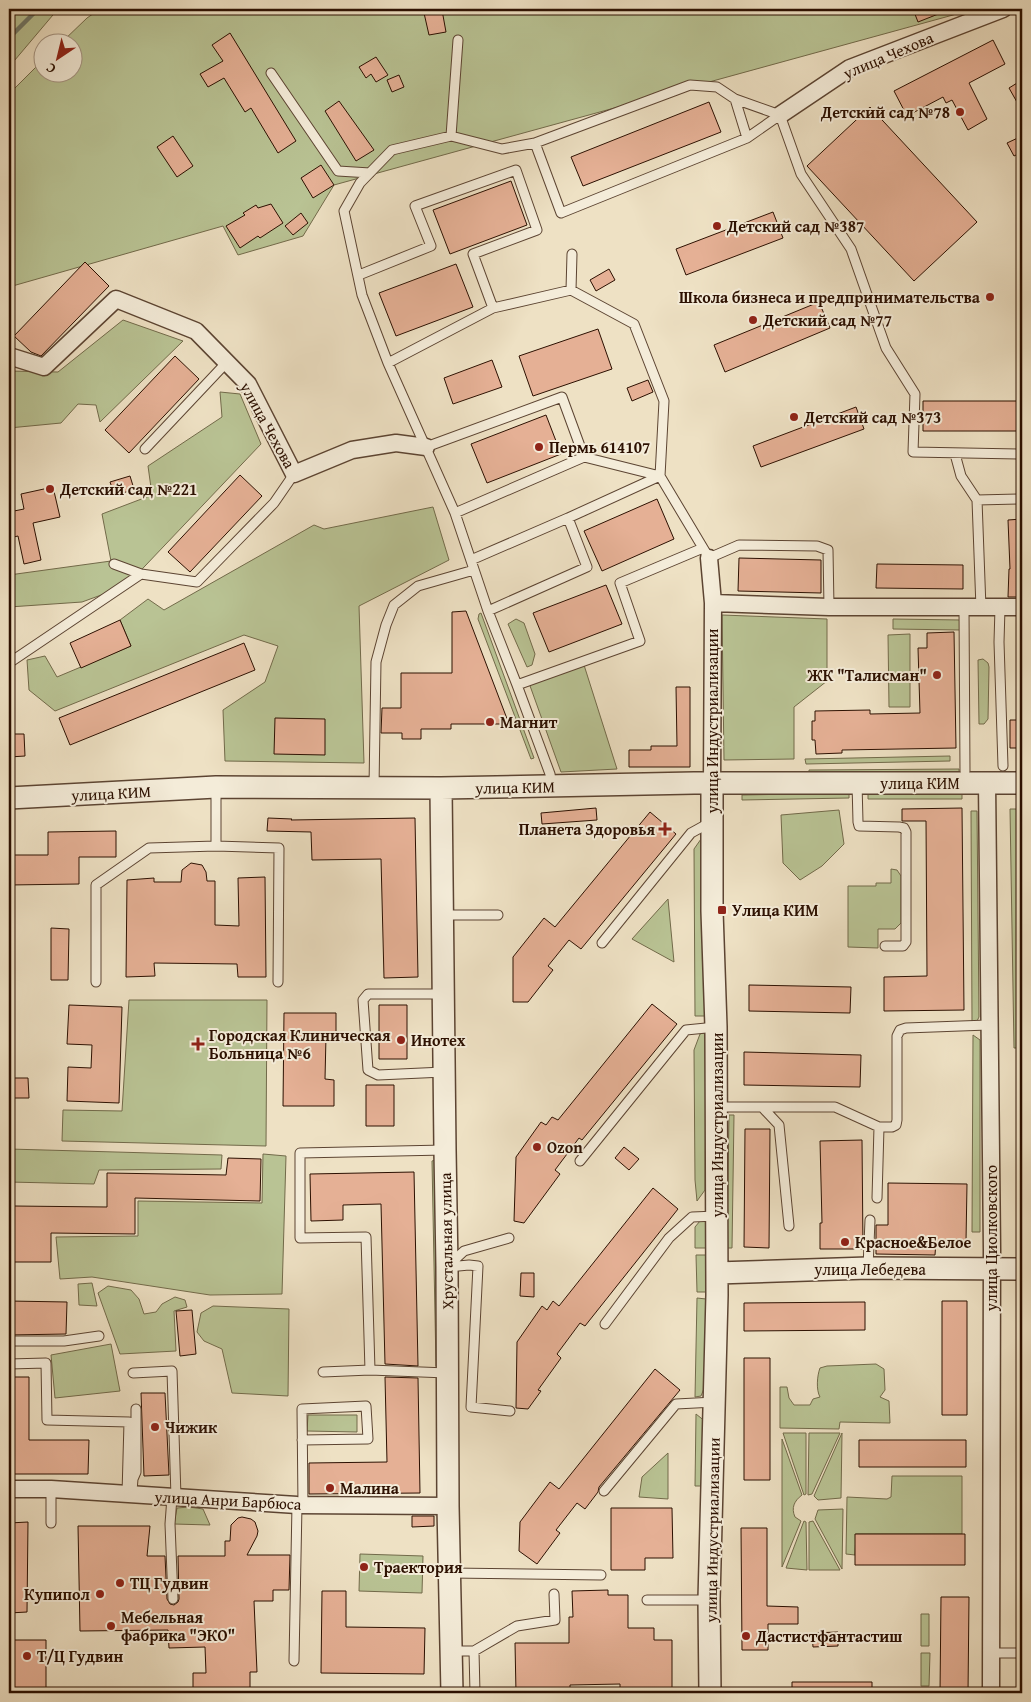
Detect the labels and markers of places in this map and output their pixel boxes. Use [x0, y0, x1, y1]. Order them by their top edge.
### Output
place label: Детский сад №78 [820, 100, 950, 124]
marker: Детский сад №78 [954, 106, 966, 118]
place label: Детский сад №387 [726, 214, 864, 238]
marker: Детский сад №387 [711, 220, 723, 232]
place label: Школа бизнеса и предпринимательства [679, 285, 981, 309]
marker: Школа бизнеса и предпринимательства [984, 291, 996, 303]
place label: Детский сад №77 [762, 308, 892, 332]
marker: Детский сад №77 [747, 314, 759, 326]
place label: Детский сад №373 [803, 405, 941, 429]
marker: Детский сад №373 [788, 411, 800, 423]
place label: Пермь 614107 [549, 435, 650, 459]
marker: Пермь 614107 [533, 441, 545, 453]
place label: Детский сад №221 [59, 477, 197, 501]
marker: Детский сад №221 [44, 483, 56, 495]
place label: ЖК "Талисман" [806, 663, 927, 687]
marker: ЖК "Талисман" [931, 669, 943, 681]
place label: Магнит [500, 710, 558, 734]
marker: Магнит [484, 716, 496, 728]
place label: Планета Здоровья [519, 817, 655, 841]
marker: Планета Здоровья [659, 823, 671, 835]
place label: Улица КИМ [732, 898, 819, 922]
marker: Улица КИМ [716, 904, 728, 916]
place label: Городская Клиническая Больница №6 [209, 1023, 391, 1065]
place label: Инотех [411, 1028, 466, 1052]
marker: Инотех [395, 1034, 407, 1046]
marker: Городская Клиническая Больница №6 [191, 1037, 205, 1051]
place label: Ozon [547, 1135, 583, 1159]
marker: Ozon [531, 1141, 543, 1153]
place label: Красное&Белое [855, 1230, 971, 1254]
marker: Красное&Белое [839, 1236, 851, 1248]
place label: Чижик [165, 1415, 218, 1439]
marker: Чижик [149, 1421, 161, 1433]
place label: Малина [340, 1476, 400, 1500]
marker: Малина [324, 1482, 336, 1494]
place label: Траектория [374, 1555, 463, 1579]
marker: Траектория [358, 1561, 370, 1573]
place label: ТЦ Гудвин [130, 1571, 209, 1595]
marker: ТЦ Гудвин [114, 1577, 126, 1589]
place label: Купипол [24, 1582, 91, 1606]
marker: Купипол [94, 1588, 106, 1600]
place label: Мебельная фабрика "ЭКО" [121, 1605, 235, 1647]
marker: Мебельная фабрика "ЭКО" [105, 1620, 117, 1632]
place label: Дастистфантастиш [755, 1624, 902, 1648]
marker: Дастистфантастиш [740, 1630, 752, 1642]
place label: Т/Ц Гудвин [37, 1644, 124, 1668]
marker: Т/Ц Гудвин [21, 1650, 33, 1662]

